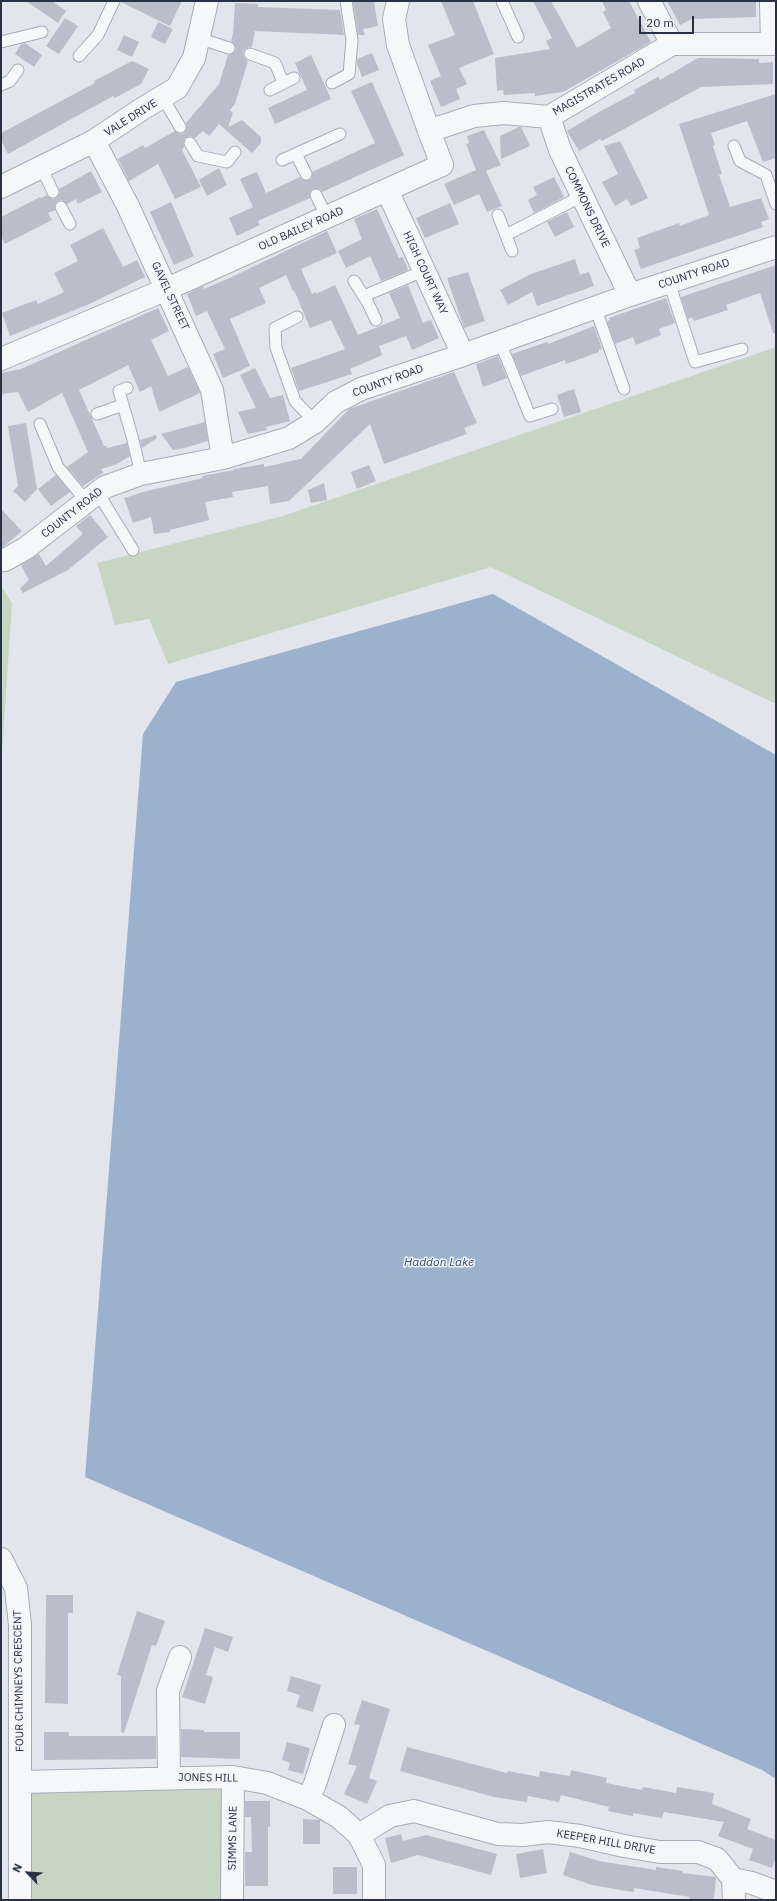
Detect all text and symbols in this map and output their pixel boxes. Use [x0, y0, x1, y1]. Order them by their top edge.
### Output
scale bar [641, 8, 696, 34]
text: 20 m [646, 15, 674, 30]
street label: MAGISTRATES ROAD [550, 55, 648, 119]
street label: VALE DRIVE [102, 97, 160, 139]
street label: COMMONS DRIVE [562, 164, 612, 250]
street label: OLD BAILEY ROAD [256, 204, 346, 254]
street label: HIGH COURT WAY [400, 229, 450, 317]
street label: COUNTY ROAD [657, 256, 731, 292]
street label: GAVEL STREET [148, 260, 192, 332]
street label: COUNTY ROAD [351, 362, 425, 400]
street label: COUNTY ROAD [39, 485, 105, 541]
water label: Haddon Lake [404, 1256, 474, 1270]
street label: FOUR CHIMNEYS CRESCENT [11, 1610, 27, 1752]
street label: JONES HILL [178, 1771, 238, 1785]
street label: SIMMS LANE [226, 1806, 240, 1870]
street label: KEEPER HILL DRIVE [555, 1827, 657, 1857]
north arrow [8, 1853, 48, 1893]
text: N [9, 1861, 25, 1874]

